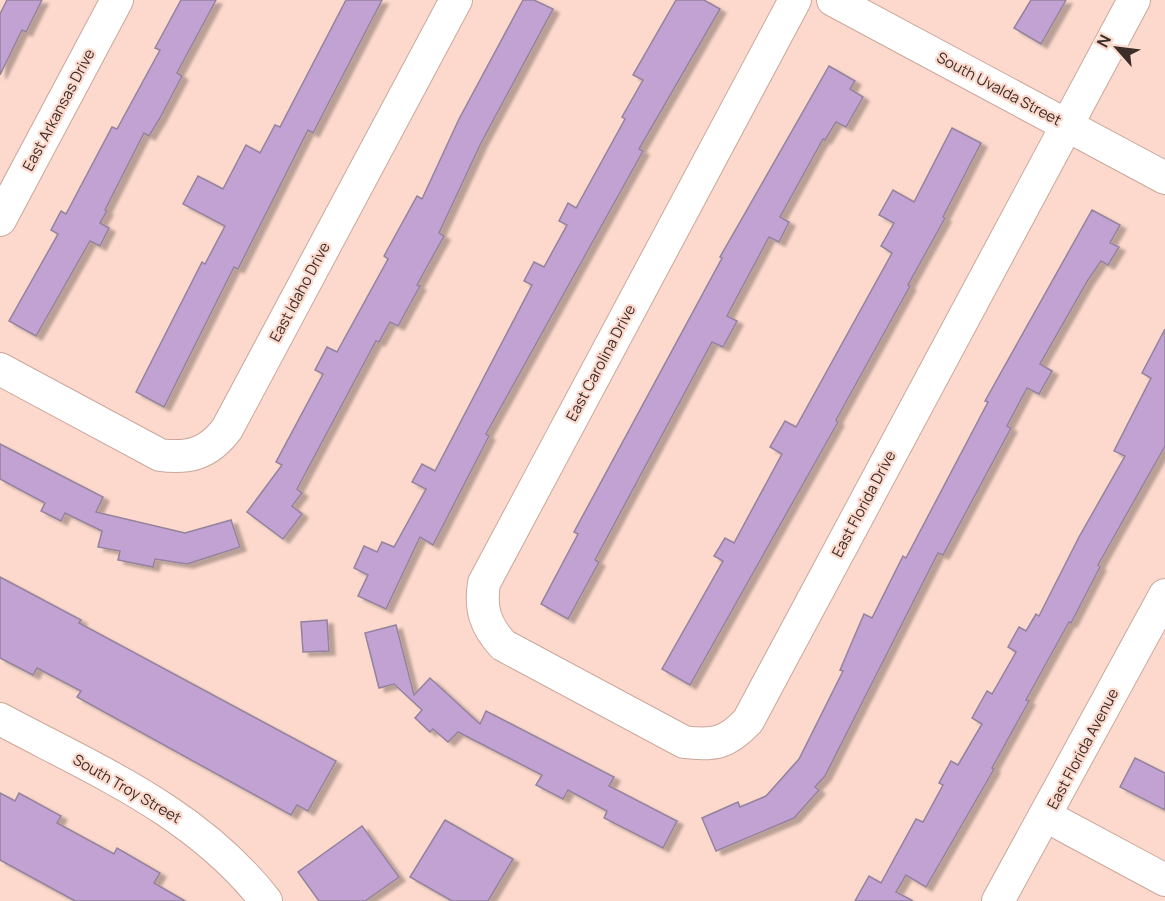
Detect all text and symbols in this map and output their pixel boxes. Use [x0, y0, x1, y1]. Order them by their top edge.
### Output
north arrow [1087, 18, 1147, 78]
text: N [1091, 31, 1116, 51]
street label: East Arkansas Drive [17, 45, 100, 175]
street label: South Uvalda Street [933, 47, 1065, 130]
street label: East Idaho Drive [264, 238, 335, 345]
street label: East Carolina Drive [561, 301, 640, 425]
street label: East Florida Drive [827, 447, 901, 561]
street label: East Florida Avenue [1042, 684, 1123, 813]
street label: South Troy Street [69, 749, 185, 828]

